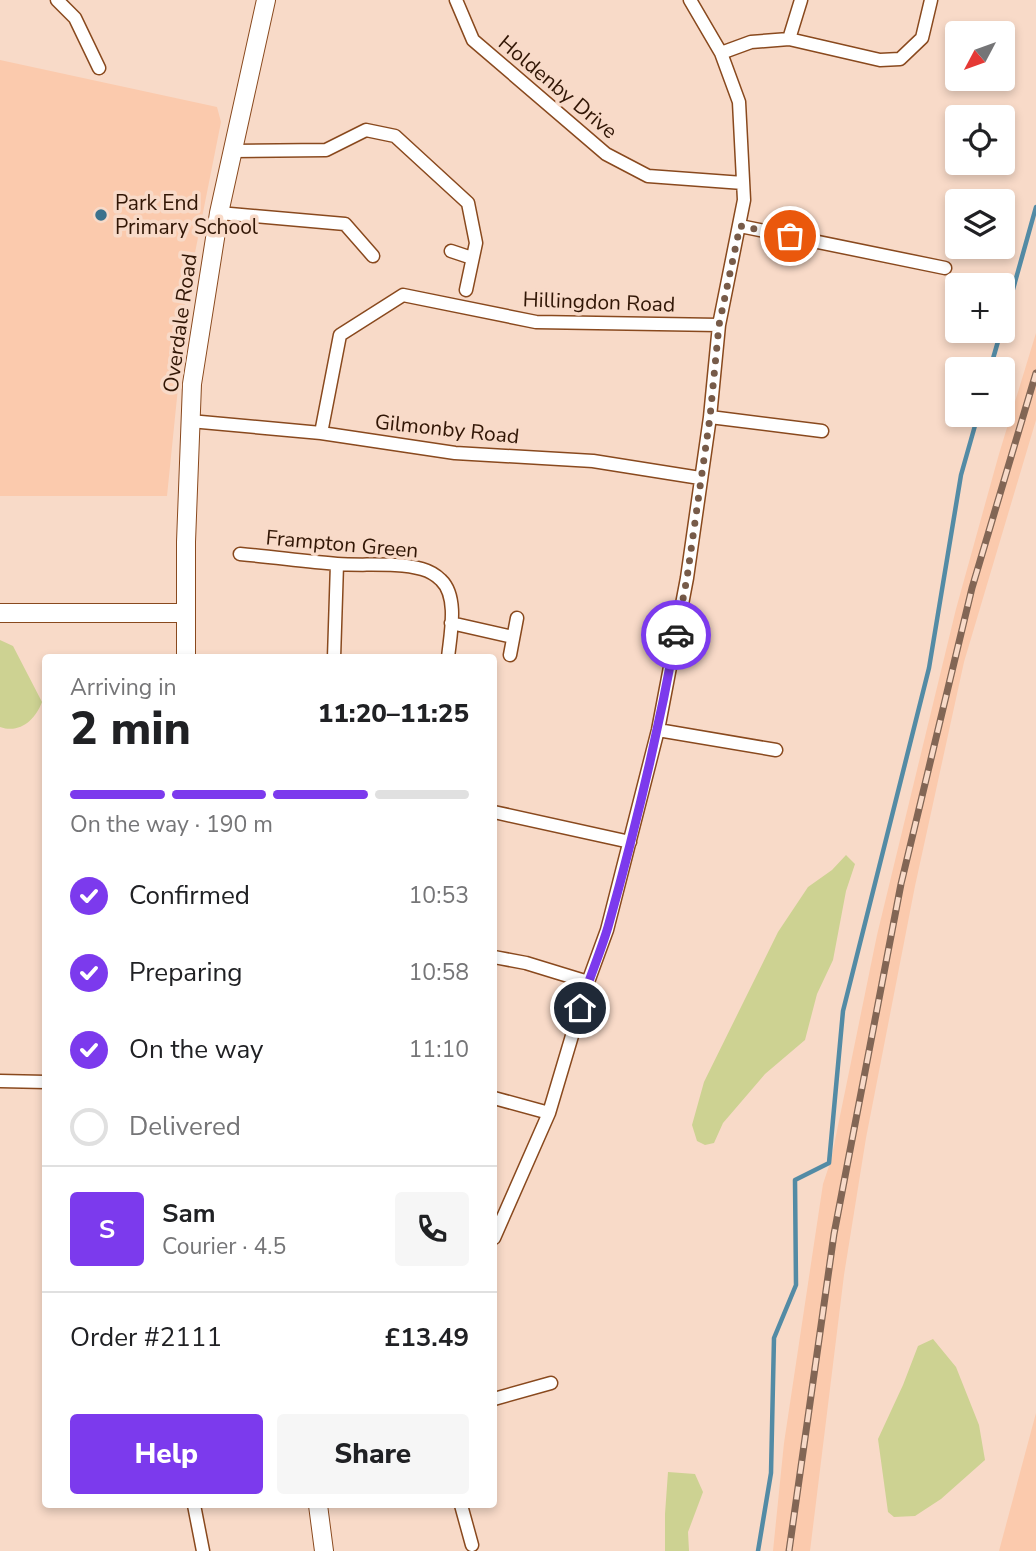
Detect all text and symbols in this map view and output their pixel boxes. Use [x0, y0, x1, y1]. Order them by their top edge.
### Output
north arrow [945, 21, 1015, 91]
map controls [945, 21, 1015, 427]
street label: Holdenby Drive [493, 29, 623, 145]
button: locate [945, 105, 1015, 175]
place label: Park End Primary School [115, 189, 259, 241]
button: layers [945, 189, 1015, 259]
pin [760, 206, 820, 266]
marker: Park End Primary School [93, 207, 109, 223]
icon: bag [771, 217, 809, 255]
street label: Overdale Road [156, 252, 204, 394]
button: + [945, 273, 1015, 343]
street label: Hillingdon Road [522, 285, 676, 319]
button: − [945, 357, 1015, 427]
street label: Gilmonby Road [373, 407, 521, 451]
street label: Frampton Green [265, 523, 419, 565]
courier [641, 600, 711, 670]
icon: car [657, 616, 695, 654]
text: Arriving in [70, 672, 177, 703]
text: 11:20–11:25 [318, 696, 469, 731]
text: 2 min [70, 697, 191, 760]
text: On the way · 190 m [70, 809, 273, 840]
icon: check [70, 877, 108, 915]
text: Confirmed [129, 878, 250, 913]
text: 10:53 [409, 880, 469, 911]
icon: check [70, 954, 108, 992]
text: Preparing [129, 955, 242, 990]
text: 10:58 [409, 957, 469, 988]
pin [550, 978, 610, 1038]
icon: home [561, 989, 599, 1027]
icon: check [70, 1031, 108, 1069]
text: On the way [129, 1032, 263, 1067]
text: 11:10 [409, 1034, 469, 1065]
text: Delivered [129, 1109, 241, 1144]
button: phone [395, 1192, 469, 1266]
text: Sam [162, 1196, 215, 1231]
text: S [99, 1212, 115, 1247]
text: Courier · 4.5 [162, 1231, 286, 1262]
text: Order #2111 [70, 1320, 222, 1355]
text: £13.49 [385, 1320, 469, 1355]
button: Help [70, 1414, 263, 1494]
button: Share [277, 1414, 469, 1494]

